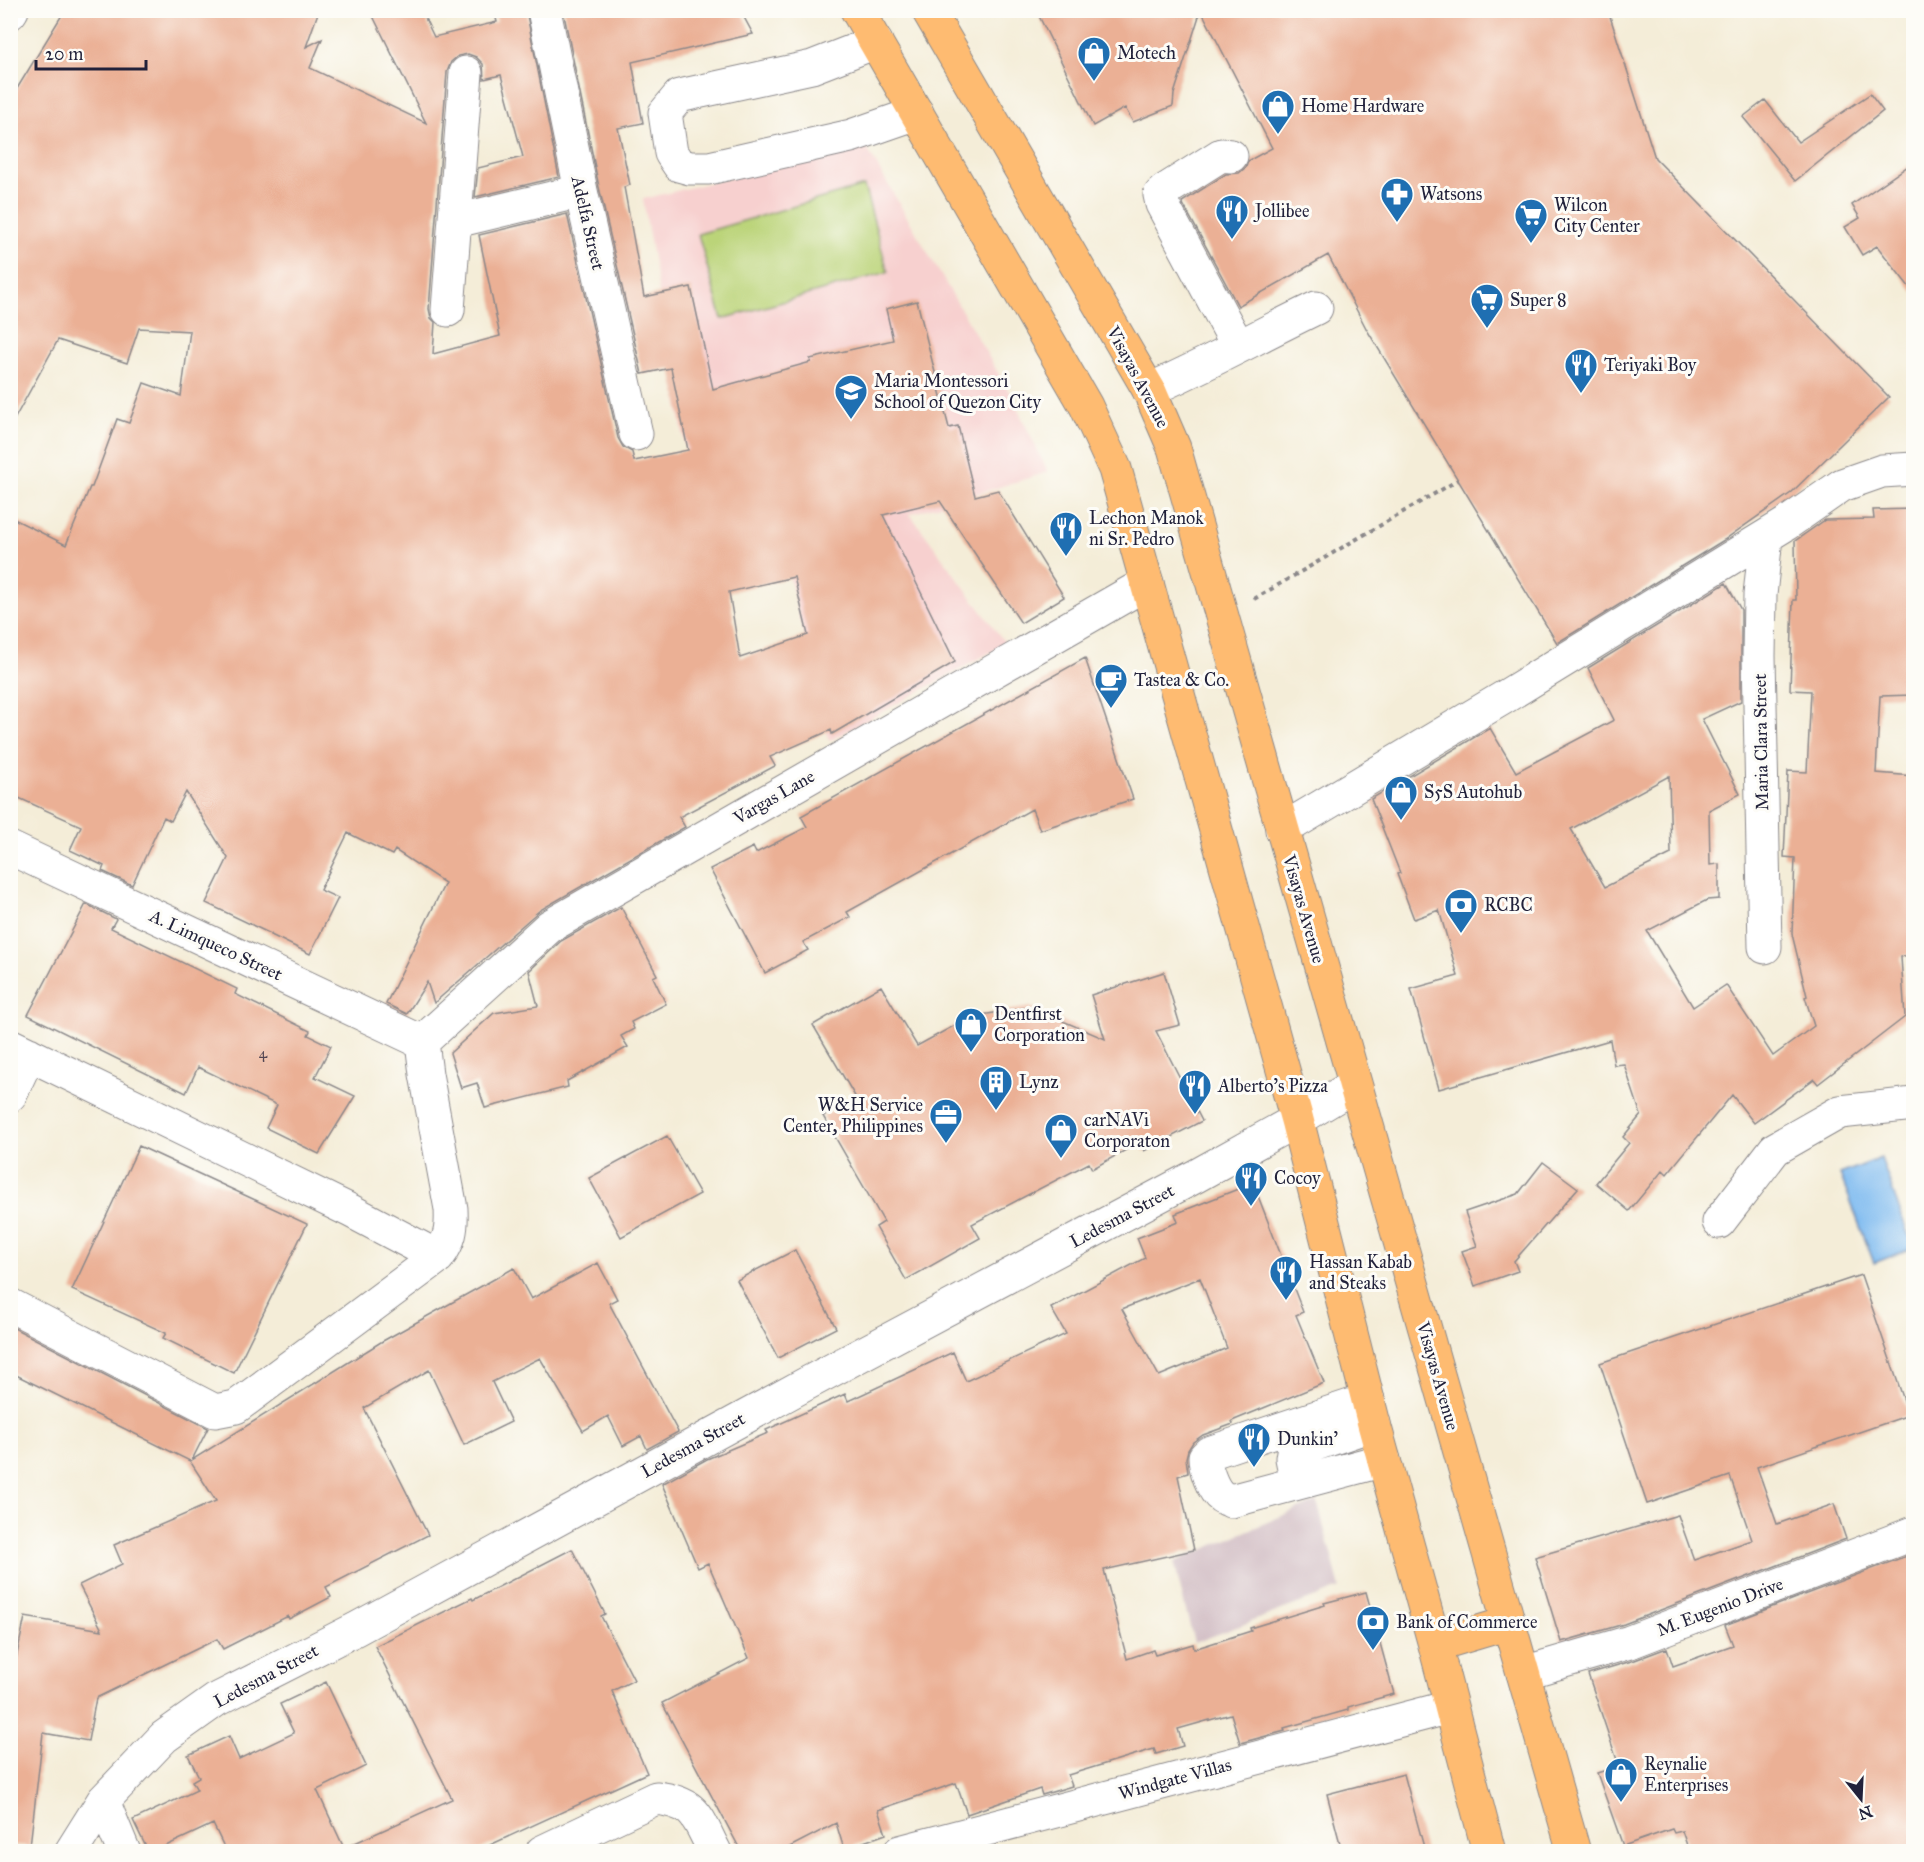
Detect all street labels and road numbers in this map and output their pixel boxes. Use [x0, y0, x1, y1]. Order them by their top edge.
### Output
street label: Adelfa Street [566, 173, 610, 273]
street label: Visayas Avenue [1102, 322, 1174, 432]
street label: Maria Clara Street [1749, 673, 1773, 811]
street label: Vargas Lane [729, 765, 819, 830]
street label: Visayas Avenue [1278, 851, 1330, 966]
street label: A. Limqueco Street [145, 904, 287, 987]
street label: Ledesma Street [1066, 1179, 1179, 1253]
street label: Visayas Avenue [1412, 1318, 1464, 1433]
street label: Ledesma Street [637, 1407, 749, 1483]
street label: M. Eugenio Drive [1654, 1573, 1787, 1642]
street label: Ledesma Street [210, 1639, 323, 1713]
street label: Windgate Villas [1116, 1753, 1234, 1806]

